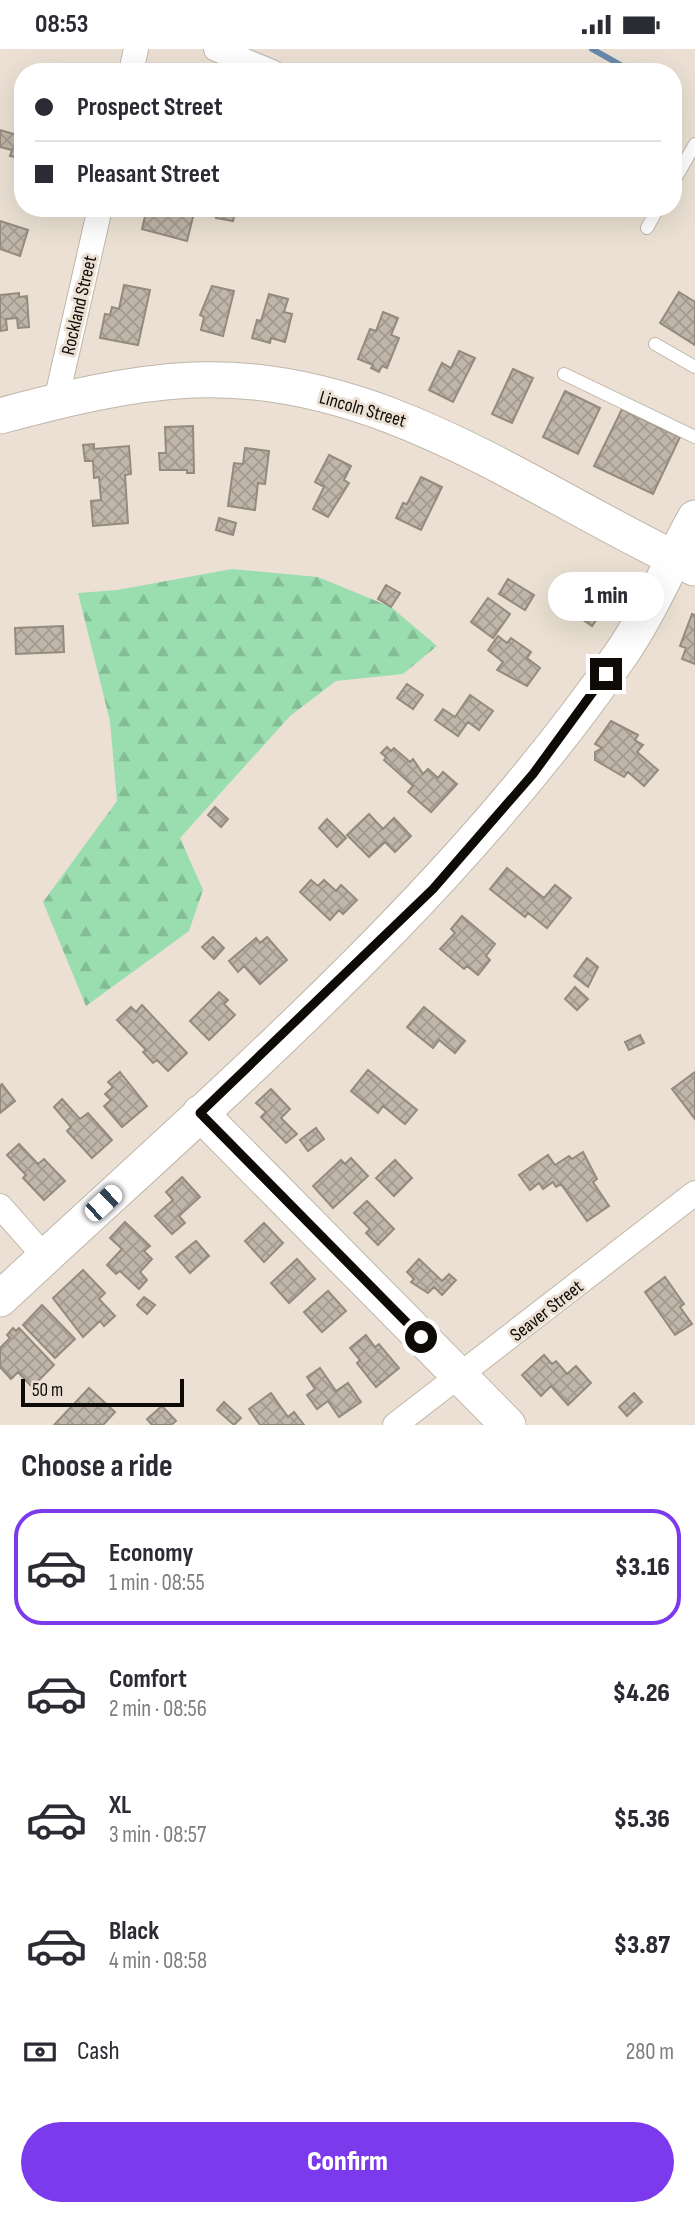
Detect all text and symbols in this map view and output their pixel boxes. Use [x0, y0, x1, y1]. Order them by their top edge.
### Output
text: 08:53 [35, 9, 89, 40]
text: Prospect Street [77, 92, 222, 123]
text: Pleasant Street [77, 159, 220, 190]
street label: Rockland Street [57, 253, 102, 357]
street label: Lincoln Street [317, 386, 409, 433]
callout: 1 min [548, 573, 664, 621]
text: 1 min [584, 582, 628, 610]
route end [590, 658, 622, 690]
car [81, 1181, 126, 1225]
street label: Seaver Street [506, 1275, 588, 1347]
route start [405, 1321, 437, 1353]
scale bar [21, 1376, 184, 1408]
text: 50 m [32, 1379, 63, 1402]
text: Choose a ride [21, 1447, 173, 1486]
icon: car [25, 1536, 88, 1599]
text: Economy [109, 1538, 193, 1569]
text: $3.16 [615, 1552, 670, 1583]
text: 1 min · 08:55 [109, 1569, 205, 1597]
icon: car [25, 1662, 88, 1725]
text: Comfort [109, 1664, 187, 1695]
text: $4.26 [613, 1678, 670, 1709]
text: 2 min · 08:56 [109, 1695, 207, 1723]
icon: car [25, 1788, 88, 1851]
text: XL [109, 1790, 131, 1821]
text: $5.36 [614, 1804, 670, 1835]
text: 3 min · 08:57 [109, 1821, 206, 1849]
icon: car [25, 1914, 88, 1977]
text: Black [109, 1916, 159, 1947]
text: $3.87 [614, 1930, 670, 1961]
text: 4 min · 08:58 [109, 1947, 207, 1975]
icon: cash [21, 2033, 59, 2071]
text: Cash [77, 2036, 120, 2067]
text: 280 m [626, 2038, 674, 2066]
button: Confirm [21, 2122, 674, 2202]

